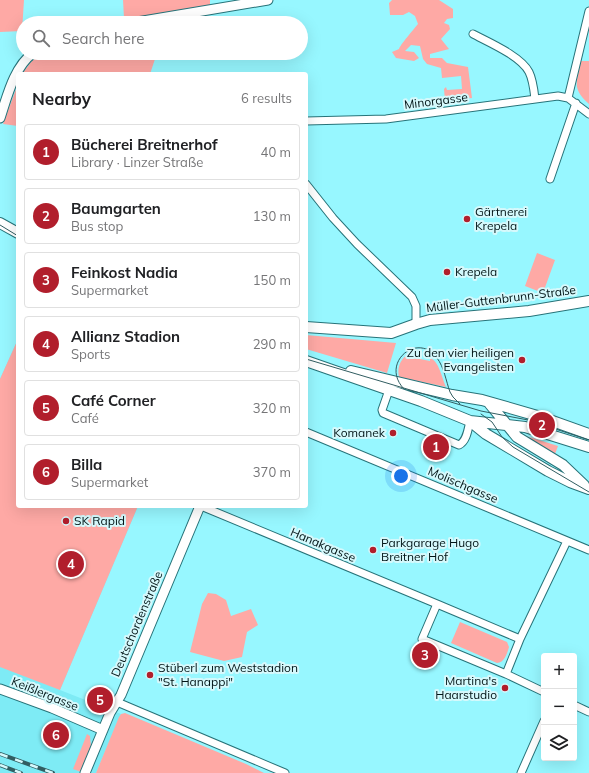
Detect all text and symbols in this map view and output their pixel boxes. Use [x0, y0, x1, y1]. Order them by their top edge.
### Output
search box [16, 16, 308, 60]
icon: search [30, 27, 52, 49]
text: Search here [62, 29, 144, 48]
text: Nearby [32, 88, 91, 109]
street label: Minorgasse [403, 89, 469, 112]
text: 6 results [241, 90, 292, 106]
text: Bücherei Breitnerhof [71, 135, 218, 154]
text: 1 [42, 144, 50, 160]
text: 40 m [261, 144, 291, 160]
text: Library · Linzer Straße [71, 154, 203, 170]
text: Baumgarten [71, 199, 161, 218]
place label: Gärtnerei Krepela [475, 204, 527, 233]
text: 2 [42, 208, 50, 224]
text: 130 m [253, 208, 291, 224]
marker: Gärtnerei Krepela [462, 214, 472, 224]
text: Bus stop [71, 218, 123, 234]
text: Feinkost Nadia [71, 263, 178, 282]
place label: Krepela [455, 264, 497, 279]
marker: Krepela [442, 267, 452, 277]
text: 3 [42, 272, 50, 288]
text: 150 m [253, 272, 291, 288]
text: Supermarket [71, 282, 148, 298]
street label: Müller-Guttenbrunn-Straße [425, 282, 577, 315]
text: Allianz Stadion [71, 327, 180, 346]
text: 4 [42, 336, 50, 352]
text: 290 m [253, 336, 291, 352]
place label: Zu den vier heiligen Evangelisten [407, 345, 514, 374]
text: Sports [71, 346, 110, 362]
marker: Zu den vier heiligen Evangelisten [517, 355, 527, 365]
text: Café Corner [71, 391, 156, 410]
text: 5 [42, 400, 50, 416]
text: 320 m [253, 400, 291, 416]
text: Café [71, 410, 99, 426]
pin: 2 [529, 410, 555, 440]
place label: Komanek [333, 425, 386, 440]
marker: Komanek [388, 428, 398, 438]
pin: 1 [423, 432, 449, 462]
text: Billa [71, 455, 102, 474]
street label: Molischgasse [426, 463, 500, 506]
text: 6 [42, 464, 50, 480]
text: 370 m [253, 464, 291, 480]
your location [391, 466, 411, 486]
text: Supermarket [71, 474, 148, 490]
place label: SK Rapid [74, 513, 125, 528]
marker: SK Rapid [61, 516, 71, 526]
street label: Hanakgasse [288, 524, 358, 565]
place label: Parkgarage Hugo Breitner Hof [381, 535, 479, 564]
marker: Parkgarage Hugo Breitner Hof [368, 545, 378, 555]
pin: 4 [58, 549, 84, 579]
street label: Deutschordenstraße [108, 569, 166, 679]
pin: 3 [412, 640, 438, 670]
map controls [541, 653, 577, 761]
button: + [541, 653, 577, 689]
place label: Stüberl zum Weststadion "St. Hanappi" [158, 660, 298, 689]
marker: Stüberl zum Weststadion "St. Hanappi" [145, 670, 155, 680]
street label: Keißlergasse [9, 673, 81, 714]
place label: Martina's Haarstudio [435, 673, 497, 702]
marker: Martina's Haarstudio [500, 683, 510, 693]
pin: 5 [87, 685, 113, 715]
button: − [541, 689, 577, 725]
pin: 6 [43, 720, 69, 750]
button: layers [541, 725, 577, 761]

